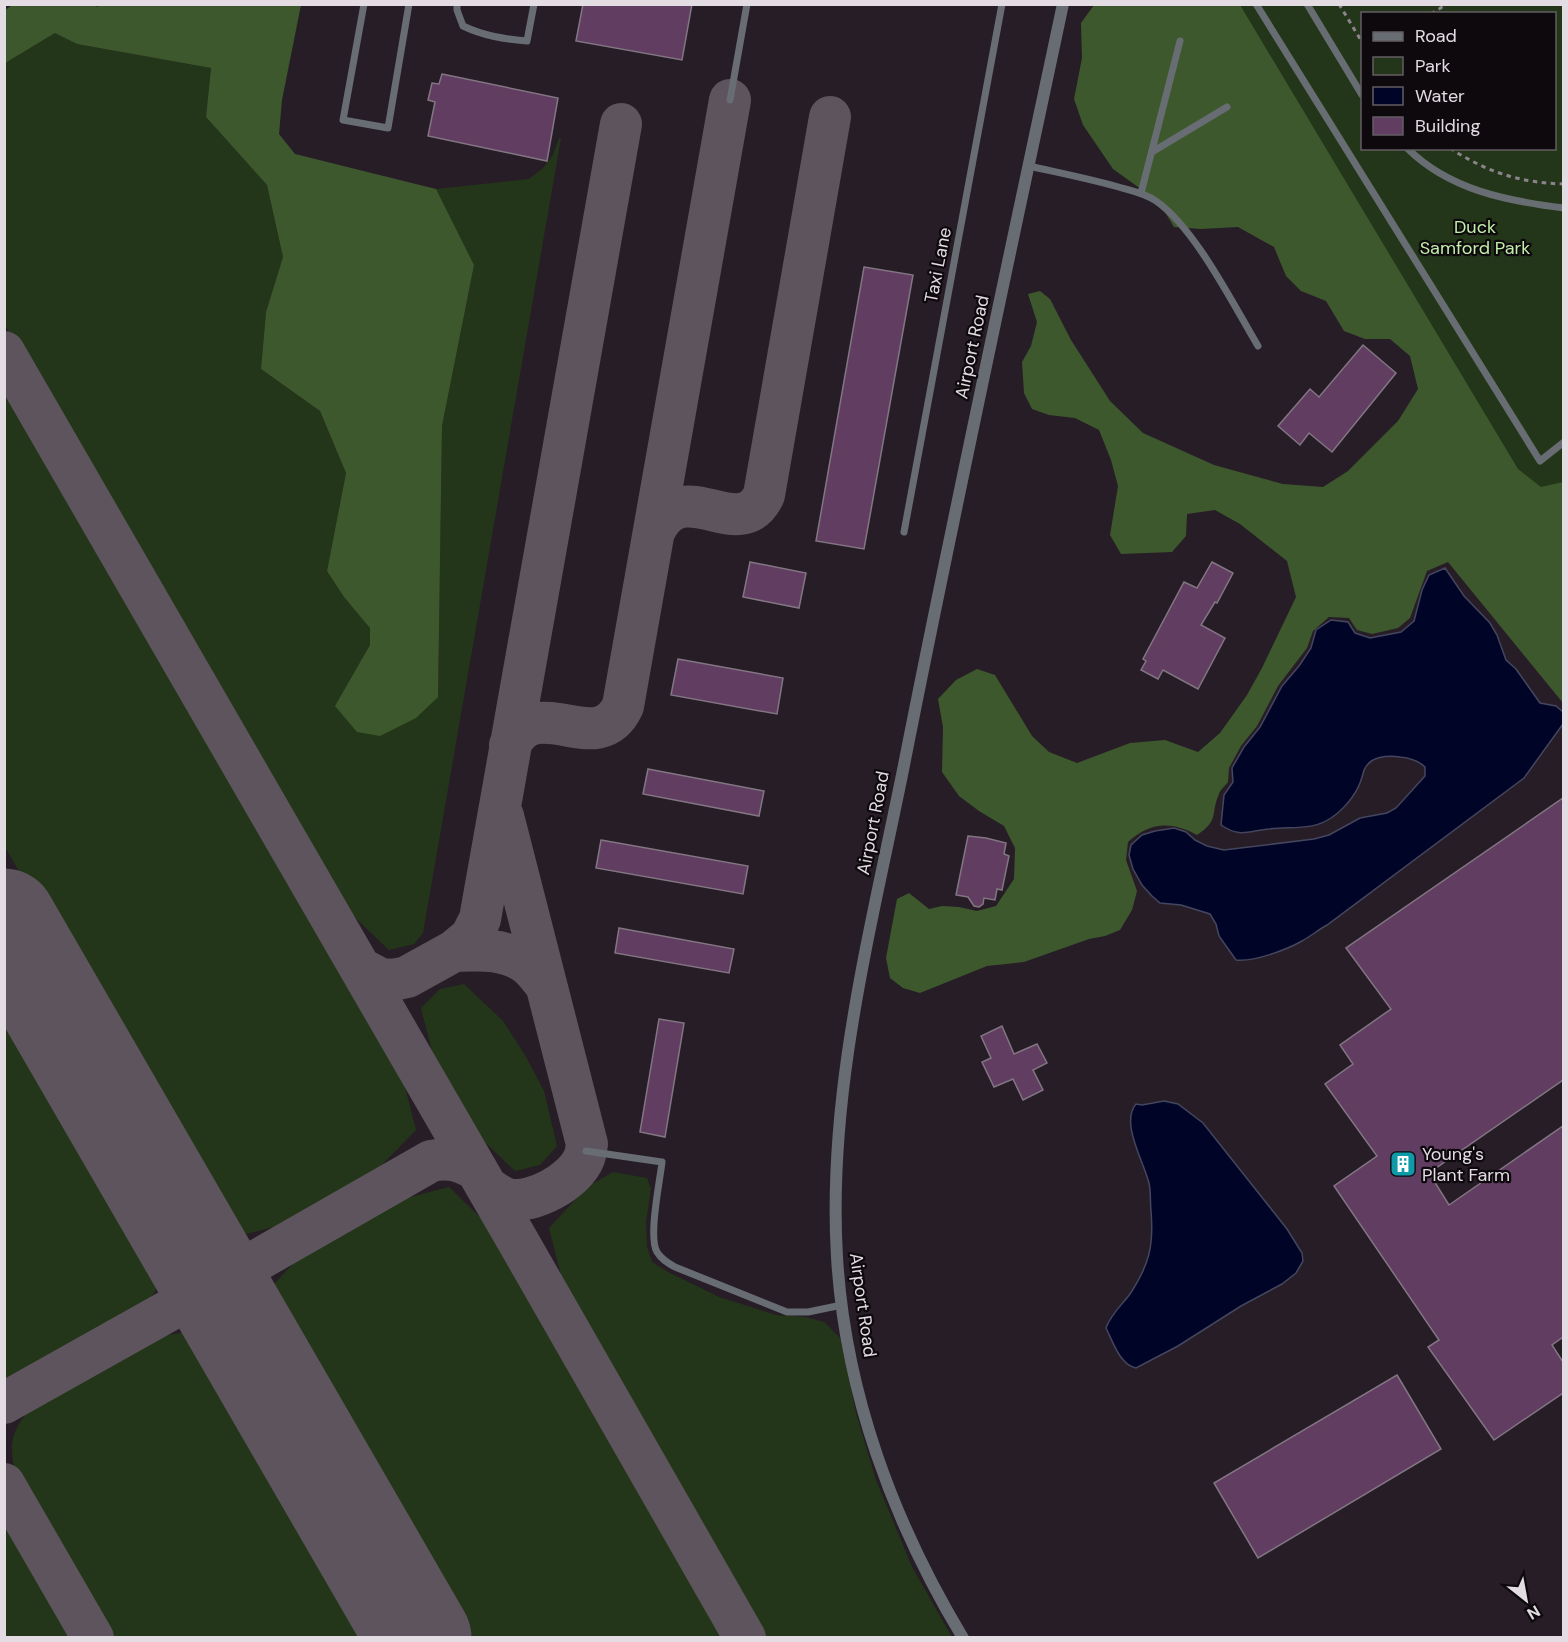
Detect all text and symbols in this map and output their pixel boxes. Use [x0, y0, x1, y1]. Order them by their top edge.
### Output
legend [1361, 12, 1556, 150]
text: Road [1415, 24, 1457, 48]
text: Park [1415, 54, 1451, 78]
text: Water [1415, 84, 1465, 108]
text: Building [1415, 114, 1480, 138]
park label: Duck Samford Park [1420, 215, 1530, 260]
street label: Taxi Lane [919, 225, 957, 305]
street label: Airport Road [949, 293, 995, 401]
street label: Airport Road [851, 769, 895, 877]
place label: Young's Plant Farm [1422, 1142, 1510, 1187]
building icon: Young's Plant Farm [1388, 1149, 1418, 1179]
street label: Airport Road [844, 1251, 882, 1359]
north arrow [1496, 1570, 1556, 1630]
text: N [1523, 1600, 1544, 1624]

